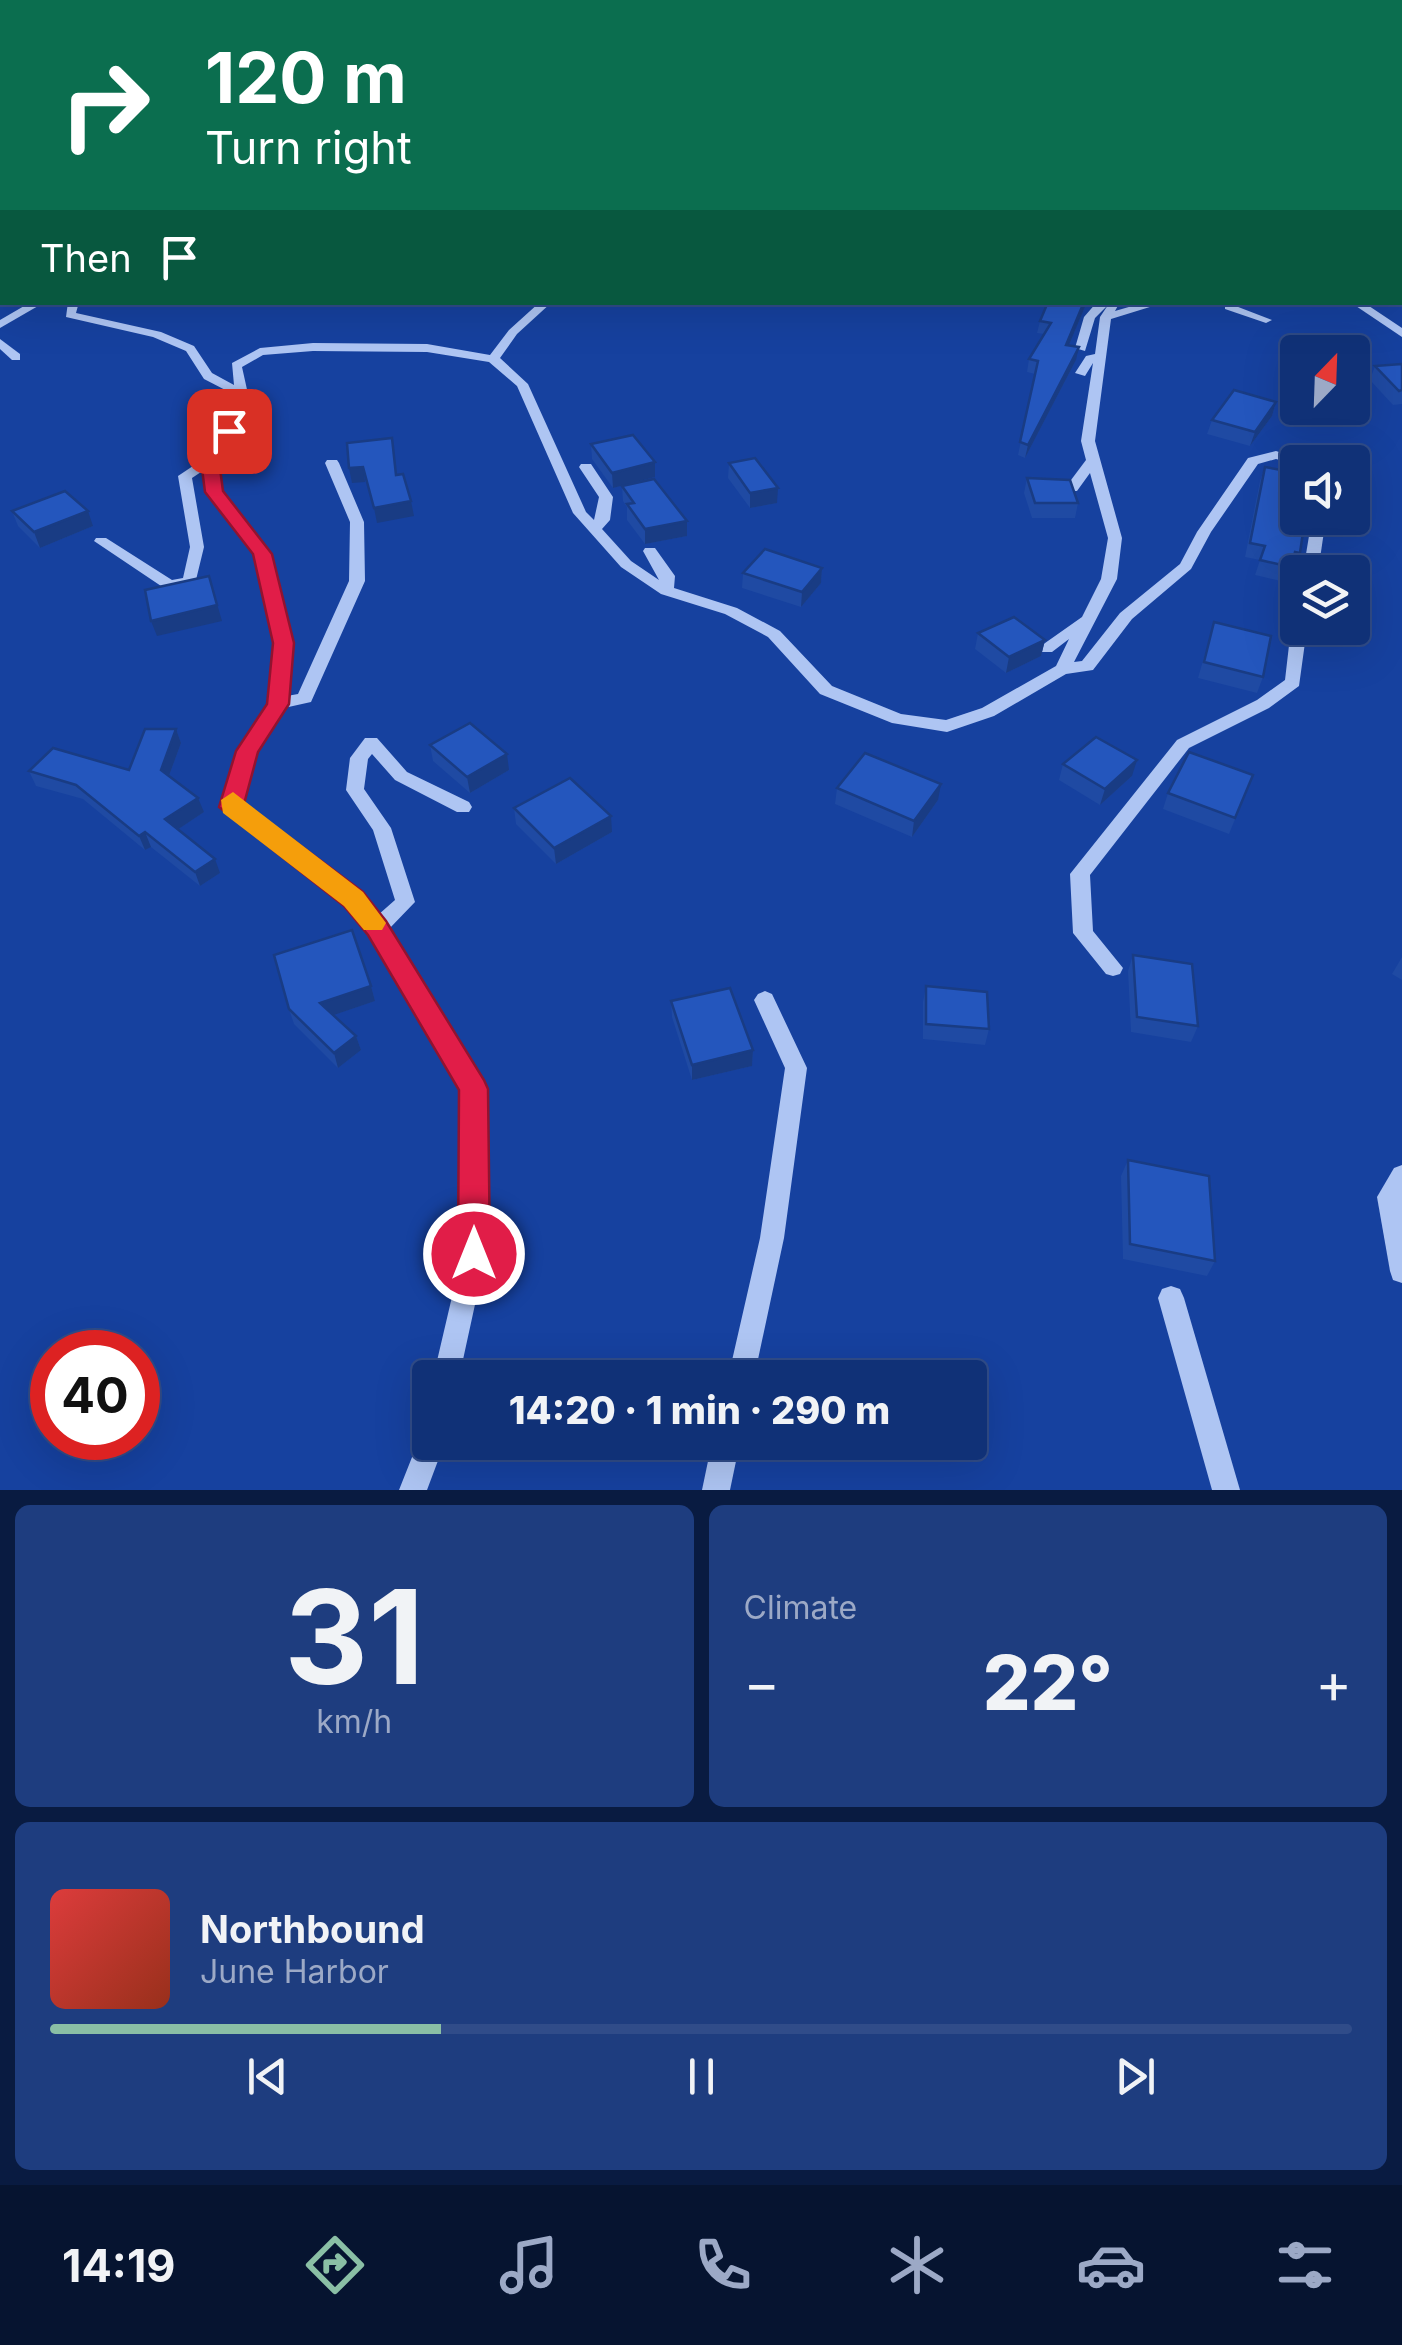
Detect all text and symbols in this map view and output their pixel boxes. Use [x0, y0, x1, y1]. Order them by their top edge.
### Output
text: 120 m [205, 35, 407, 120]
icon: right [40, 40, 170, 170]
text: Turn right [205, 120, 412, 175]
icon: arrive [152, 230, 207, 285]
text: Then [40, 235, 132, 281]
north arrow [1280, 335, 1370, 425]
map controls [1280, 335, 1370, 645]
pin [187, 389, 272, 474]
icon: arrive [202, 404, 257, 459]
button: sound [1280, 445, 1370, 535]
button: layers [1280, 555, 1370, 645]
position arrow [422, 1202, 526, 1306]
speed limit sign: 40 [30, 1330, 160, 1460]
text: 14:20 · 1 min · 290 m [509, 1387, 890, 1433]
text: 31 [284, 1558, 424, 1715]
text: Climate [744, 1588, 857, 1627]
text: 22° [983, 1637, 1113, 1728]
text: − [744, 1650, 780, 1716]
text: + [1316, 1650, 1352, 1716]
text: km/h [316, 1702, 392, 1741]
text: Northbound [200, 1906, 425, 1952]
text: June Harbor [200, 1952, 389, 1991]
icon: previous [240, 2049, 295, 2104]
icon: pause [674, 2049, 729, 2104]
icon: next [1108, 2049, 1163, 2104]
icon: directions [300, 2230, 370, 2300]
icon: music [494, 2230, 564, 2300]
icon: phone [688, 2230, 758, 2300]
icon: climate [882, 2230, 952, 2300]
icon: car [1076, 2230, 1146, 2300]
icon: filters [1270, 2230, 1340, 2300]
text: 14:19 [62, 2238, 176, 2293]

